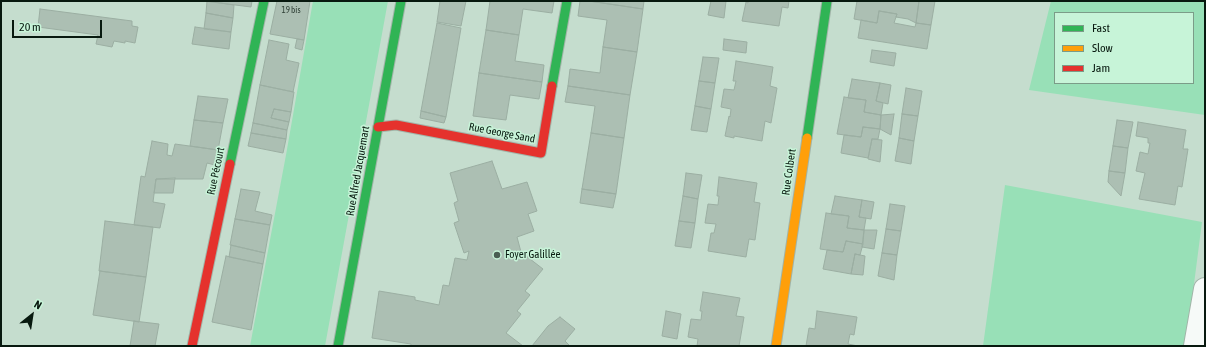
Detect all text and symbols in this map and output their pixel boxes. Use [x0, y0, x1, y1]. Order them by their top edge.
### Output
house number: 19 bis [281, 5, 301, 15]
scale bar [14, 12, 104, 38]
legend [1054, 12, 1194, 84]
text: 20 m [19, 20, 41, 34]
text: Fast [1092, 21, 1110, 35]
text: Slow [1092, 41, 1113, 55]
text: Jam [1092, 61, 1110, 75]
street label: Rue George Sand [468, 120, 536, 146]
street label: Rue Alfred Jacquemart [344, 125, 372, 217]
street label: Rue Pécourt [205, 146, 227, 196]
street label: Rue Colbert [779, 148, 799, 196]
place label: Foyer Galillée [505, 248, 560, 262]
marker: Foyer Galillée [492, 250, 502, 260]
north arrow [12, 295, 52, 335]
text: N [32, 298, 44, 311]

